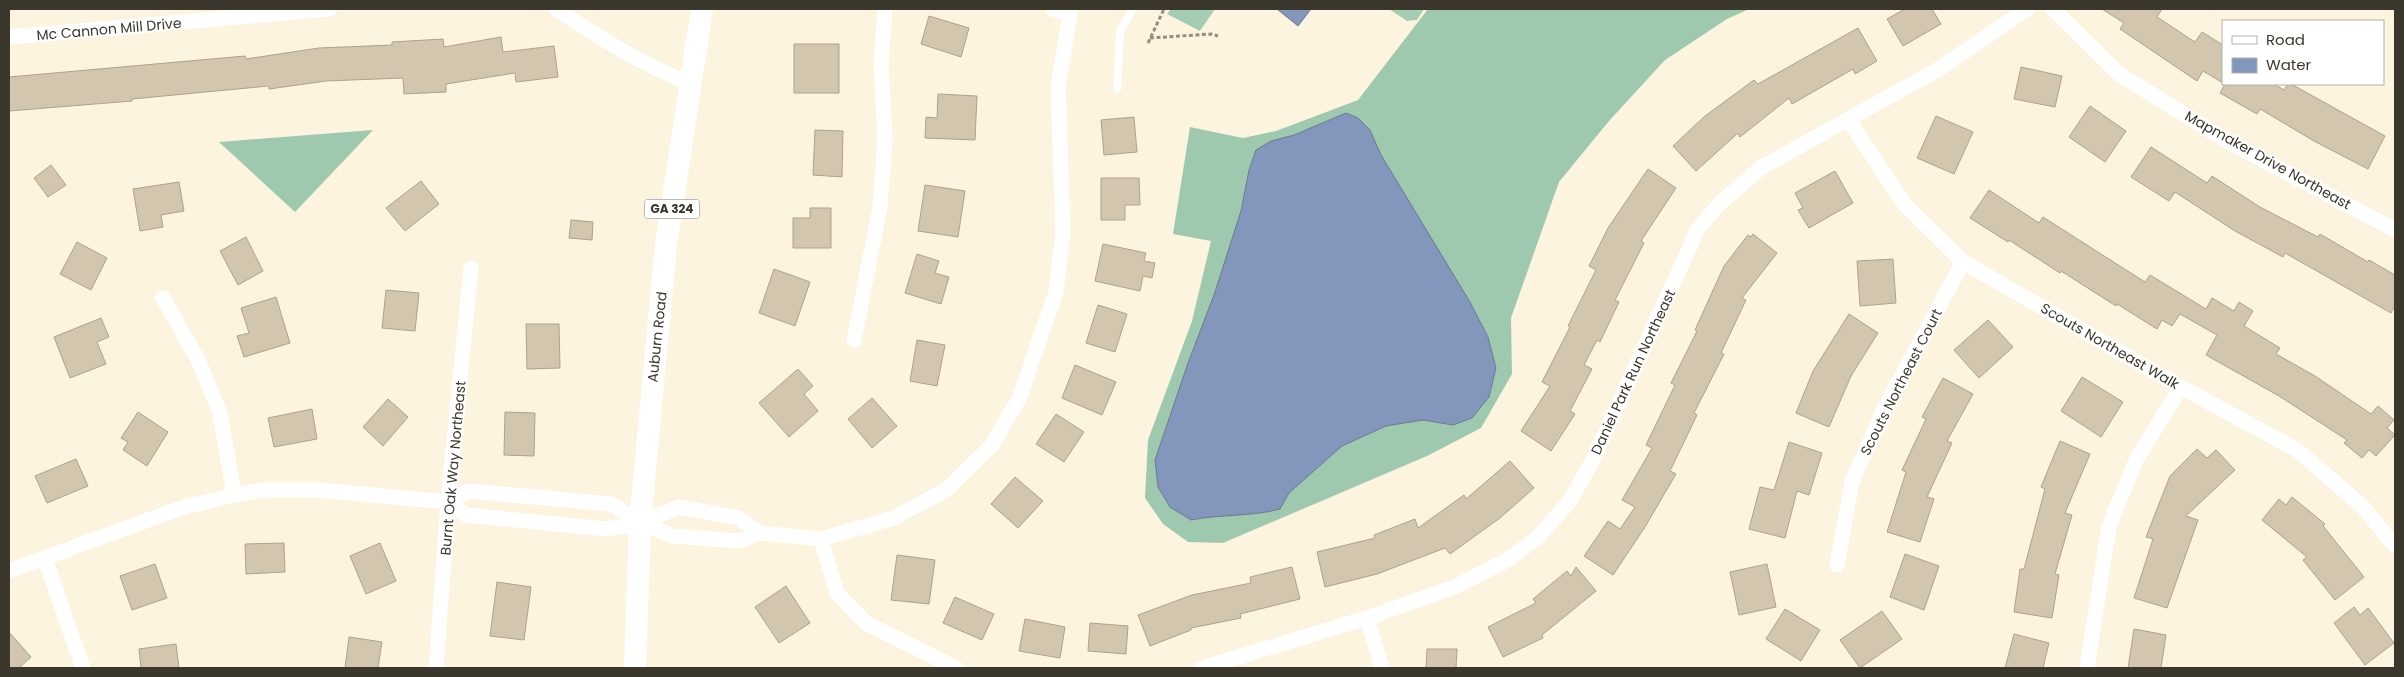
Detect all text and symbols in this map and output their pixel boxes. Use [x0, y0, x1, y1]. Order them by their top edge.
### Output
street label: Mc Cannon Mill Drive [36, 13, 183, 45]
legend [2222, 20, 2384, 85]
text: Road [2266, 29, 2305, 50]
text: Water [2266, 54, 2312, 75]
street label: Mapmaker Drive Northeast [2181, 106, 2355, 214]
road number: GA 324 [644, 200, 700, 218]
street label: Daniel Park Run Northeast [1586, 286, 1680, 458]
street label: Auburn Road [642, 291, 672, 383]
street label: Scouts Northeast Walk [2037, 298, 2184, 394]
street label: Scouts Northeast Court [1855, 305, 1947, 459]
street label: Burnt Oak Way Northeast [435, 380, 471, 556]

